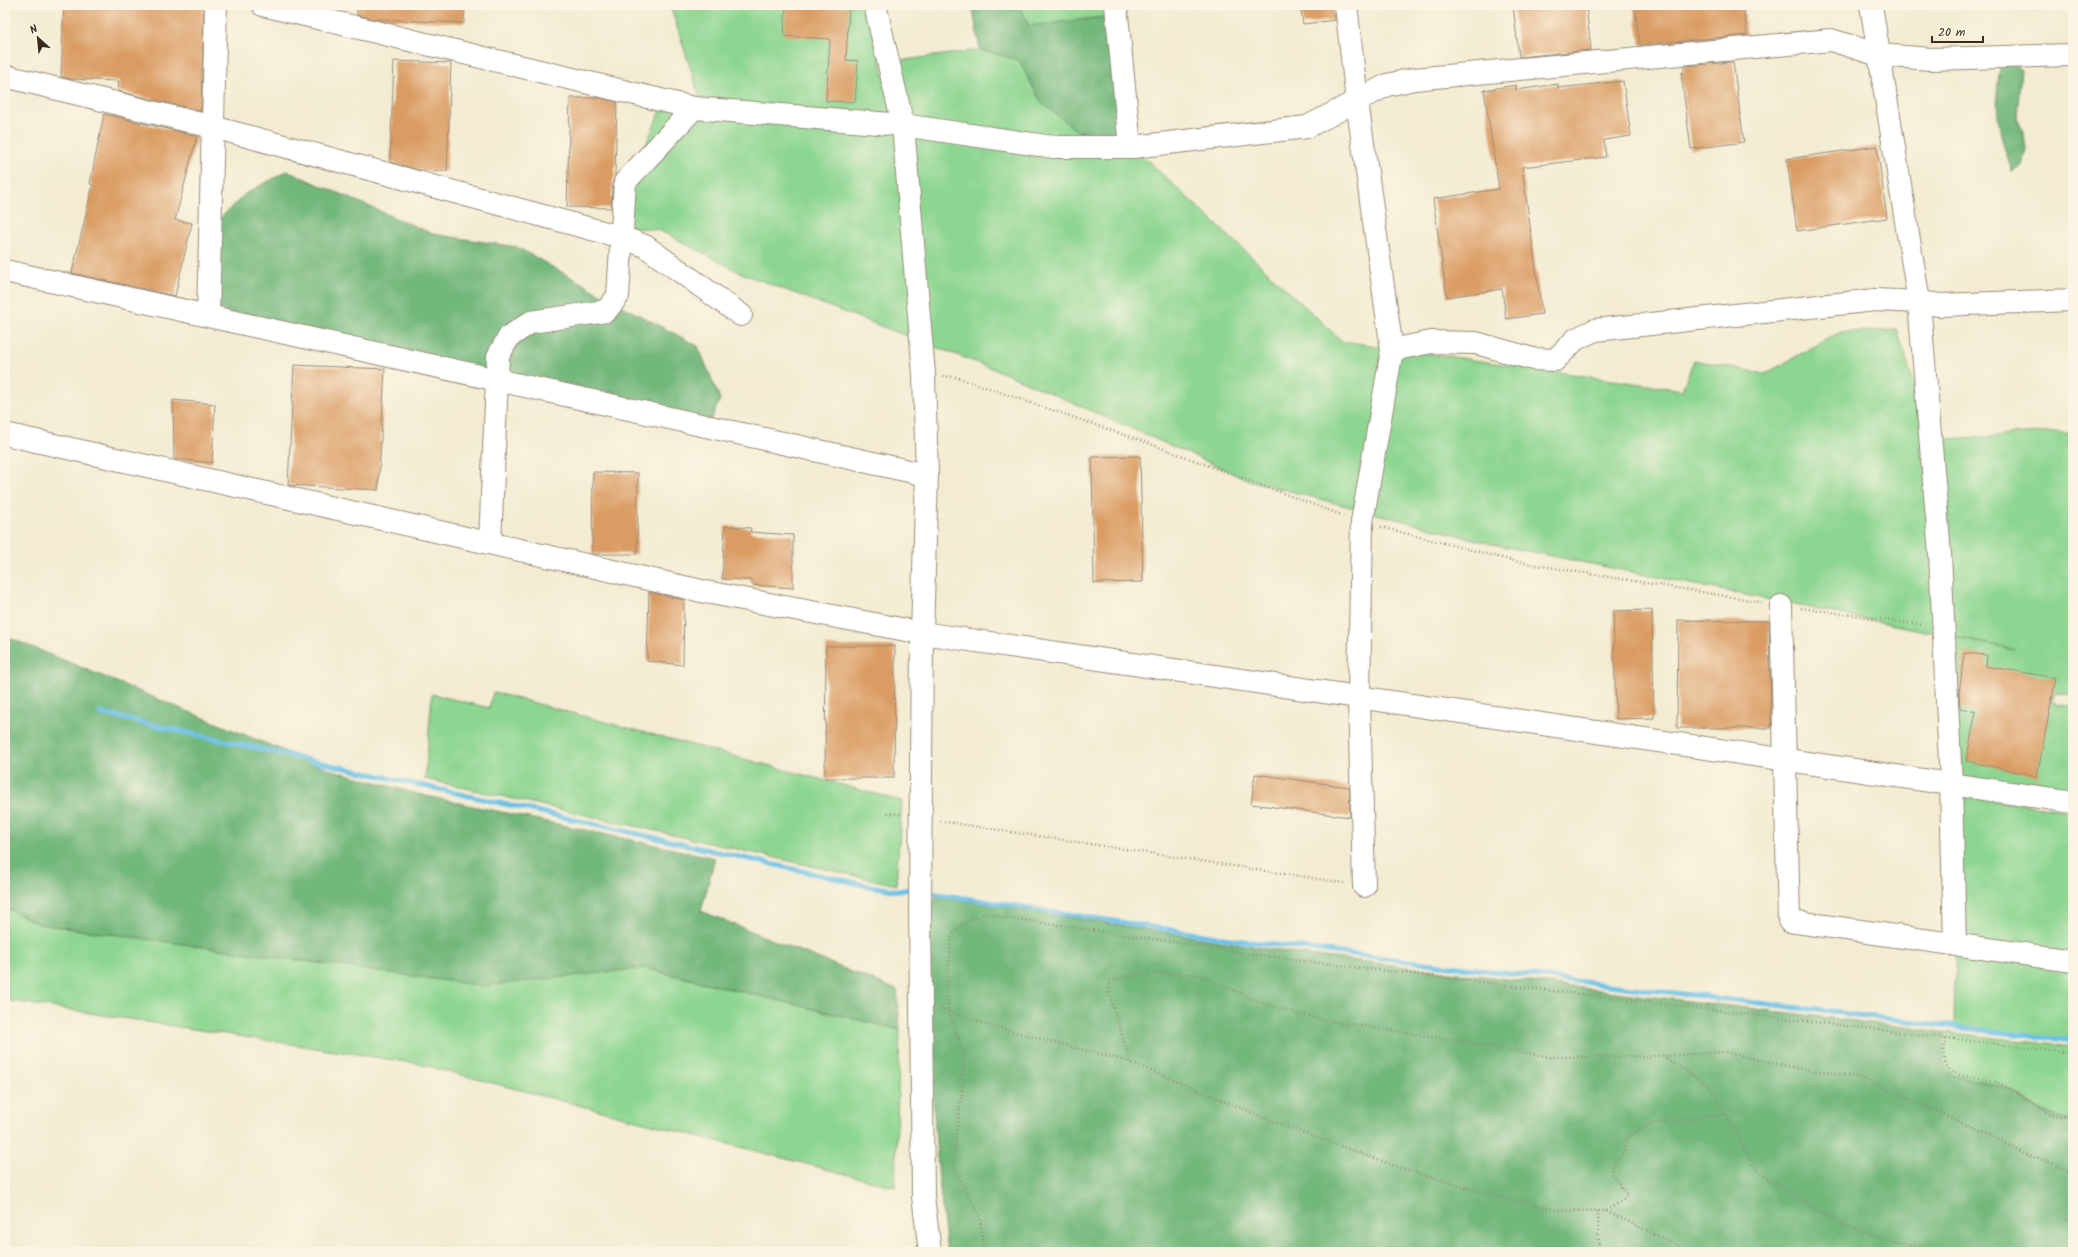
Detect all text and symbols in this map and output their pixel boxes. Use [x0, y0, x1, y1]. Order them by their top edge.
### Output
north arrow [18, 18, 58, 58]
scale bar [1932, 18, 1983, 44]
text: N [27, 20, 41, 40]
text: 20 m [1938, 23, 1966, 42]

